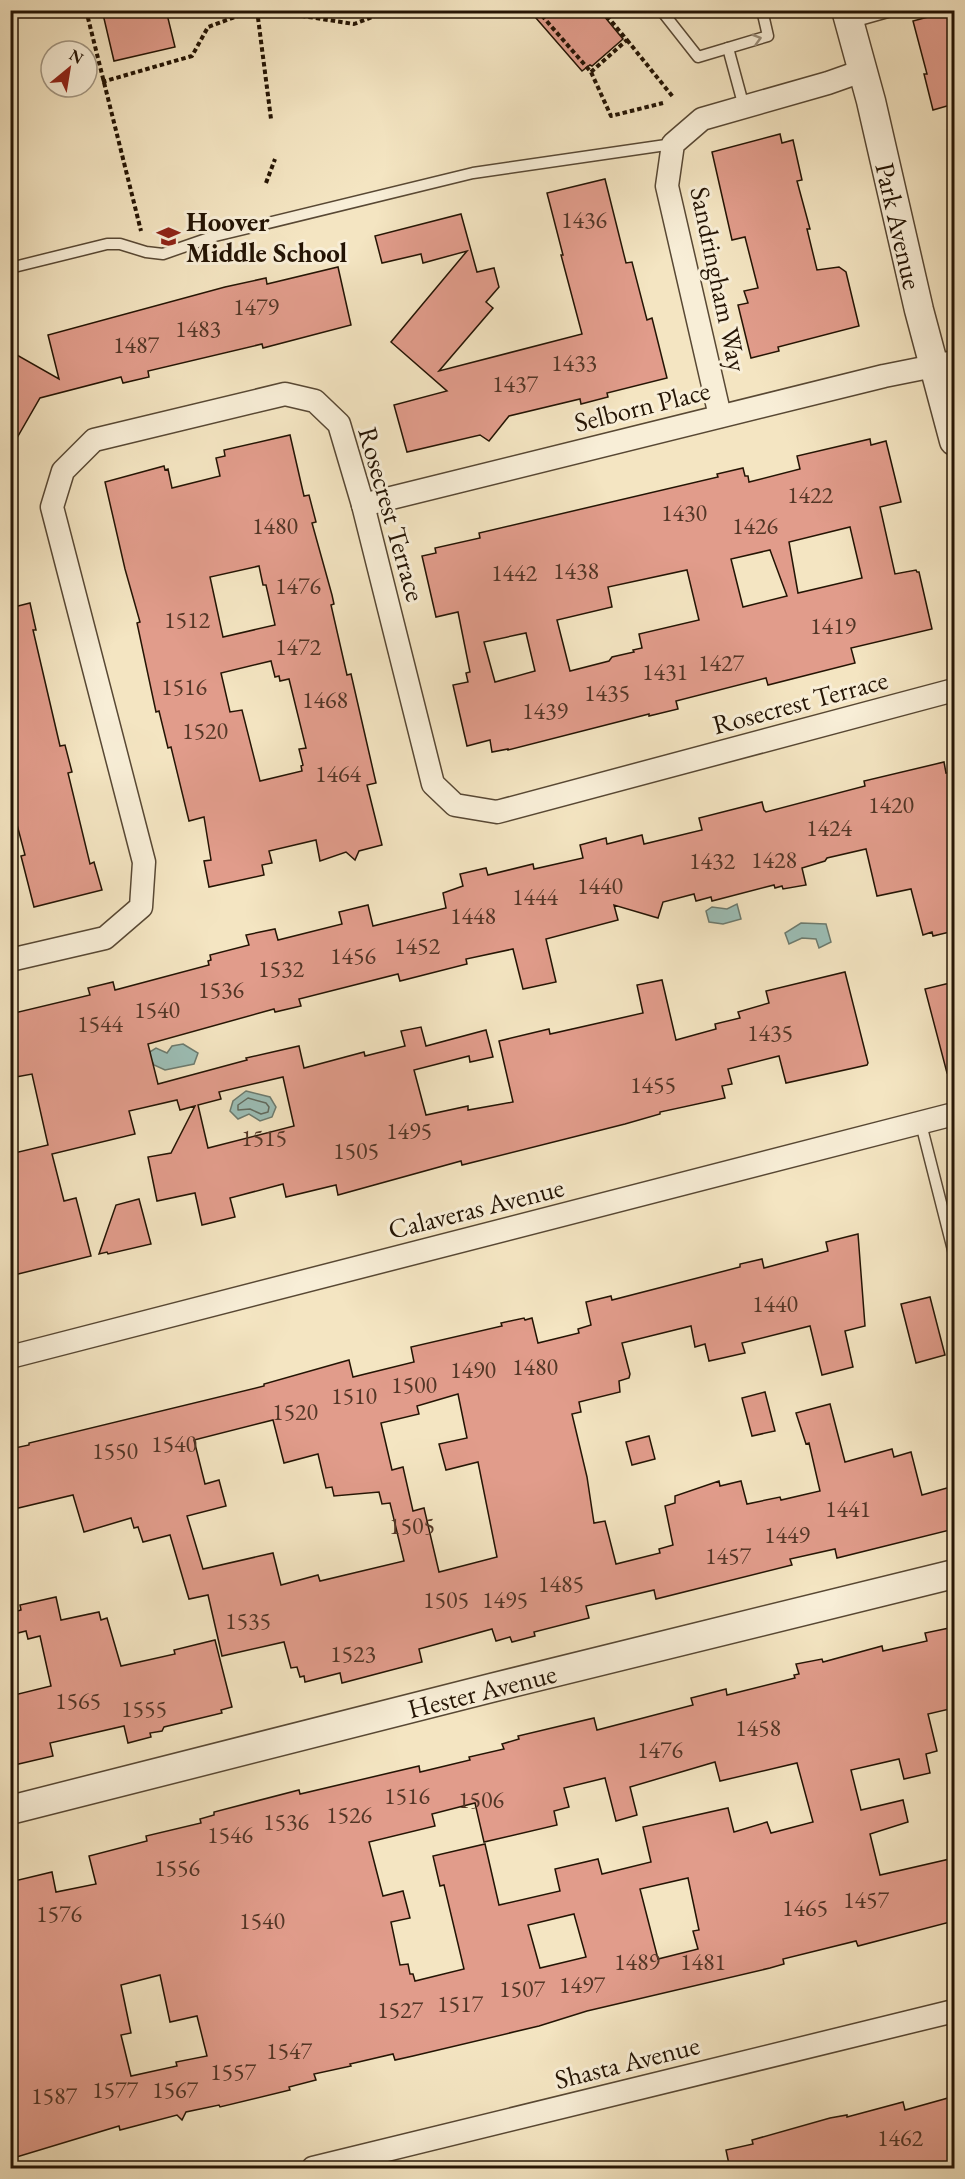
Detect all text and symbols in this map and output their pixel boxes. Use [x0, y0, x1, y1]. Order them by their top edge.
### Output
one-way arrow [752, 34, 762, 46]
north arrow [39, 39, 99, 99]
text: N [65, 44, 87, 69]
street label: Park Avenue [867, 159, 931, 293]
street label: Sandringham Way [682, 183, 756, 375]
place label: Hoover Middle School [186, 204, 347, 270]
house number: 1436 [561, 204, 607, 235]
school or university icon: Hoover Middle School [155, 224, 181, 250]
house number: 1479 [233, 291, 280, 322]
house number: 1483 [175, 313, 221, 344]
house number: 1487 [113, 329, 160, 360]
house number: 1433 [551, 347, 597, 378]
house number: 1437 [492, 368, 539, 399]
street label: Selborn Place [570, 372, 714, 440]
street label: Rosecrest Terrace [350, 423, 434, 605]
house number: 1422 [787, 479, 834, 510]
house number: 1430 [661, 497, 707, 528]
house number: 1480 [252, 510, 298, 541]
house number: 1426 [732, 510, 778, 541]
house number: 1438 [553, 555, 599, 586]
house number: 1442 [491, 557, 538, 588]
house number: 1476 [275, 570, 321, 601]
house number: 1512 [164, 604, 211, 635]
house number: 1419 [810, 610, 857, 641]
house number: 1472 [275, 631, 322, 662]
house number: 1427 [698, 647, 745, 678]
house number: 1431 [642, 656, 688, 687]
street label: Rosecrest Terrace [709, 662, 891, 742]
house number: 1516 [161, 671, 207, 702]
house number: 1435 [584, 677, 630, 708]
house number: 1468 [302, 684, 348, 715]
house number: 1439 [522, 695, 569, 726]
house number: 1520 [182, 715, 228, 746]
house number: 1464 [315, 758, 362, 789]
house number: 1420 [868, 789, 914, 820]
house number: 1424 [806, 812, 853, 843]
house number: 1428 [751, 844, 797, 875]
house number: 1432 [689, 845, 736, 876]
house number: 1440 [577, 870, 623, 901]
house number: 1444 [512, 881, 559, 912]
house number: 1448 [450, 900, 496, 931]
house number: 1452 [394, 930, 441, 961]
house number: 1456 [330, 940, 376, 971]
house number: 1532 [258, 953, 305, 984]
house number: 1536 [198, 974, 244, 1005]
house number: 1540 [134, 994, 180, 1025]
house number: 1544 [77, 1008, 124, 1039]
house number: 1435 [747, 1017, 793, 1048]
house number: 1455 [630, 1069, 676, 1100]
house number: 1495 [386, 1115, 432, 1146]
house number: 1515 [241, 1122, 287, 1153]
house number: 1505 [333, 1135, 379, 1166]
street label: Calaveras Avenue [385, 1169, 567, 1247]
house number: 1440 [752, 1288, 798, 1319]
house number: 1480 [512, 1351, 558, 1382]
house number: 1490 [450, 1354, 496, 1385]
house number: 1500 [391, 1369, 437, 1400]
house number: 1510 [331, 1380, 377, 1411]
house number: 1520 [272, 1396, 318, 1427]
house number: 1540 [151, 1428, 197, 1459]
house number: 1550 [92, 1435, 138, 1466]
house number: 1441 [825, 1493, 871, 1524]
house number: 1505 [389, 1510, 435, 1541]
house number: 1449 [764, 1519, 811, 1550]
house number: 1457 [705, 1540, 752, 1571]
house number: 1485 [538, 1568, 584, 1599]
house number: 1505 [423, 1584, 469, 1615]
house number: 1495 [482, 1584, 528, 1615]
house number: 1535 [225, 1605, 271, 1636]
house number: 1523 [330, 1638, 376, 1669]
street label: Hester Avenue [404, 1656, 560, 1726]
house number: 1565 [55, 1685, 101, 1716]
house number: 1555 [121, 1693, 167, 1724]
house number: 1458 [735, 1712, 781, 1743]
house number: 1476 [637, 1734, 683, 1765]
house number: 1516 [384, 1780, 430, 1811]
house number: 1506 [458, 1784, 504, 1815]
house number: 1526 [326, 1799, 372, 1830]
house number: 1536 [263, 1806, 309, 1837]
house number: 1546 [207, 1819, 253, 1850]
house number: 1556 [154, 1852, 200, 1883]
house number: 1457 [843, 1884, 890, 1915]
house number: 1465 [782, 1892, 828, 1923]
house number: 1576 [36, 1898, 82, 1929]
house number: 1540 [239, 1905, 285, 1936]
house number: 1489 [614, 1946, 661, 1977]
house number: 1481 [680, 1946, 726, 1977]
house number: 1497 [559, 1969, 606, 2000]
house number: 1507 [499, 1973, 546, 2004]
house number: 1517 [437, 1988, 484, 2019]
house number: 1527 [377, 1994, 424, 2025]
street label: Shasta Avenue [551, 2027, 703, 2097]
house number: 1547 [266, 2035, 313, 2066]
house number: 1557 [210, 2056, 257, 2087]
house number: 1577 [92, 2074, 139, 2105]
house number: 1567 [152, 2074, 199, 2105]
house number: 1587 [31, 2080, 78, 2111]
house number: 1462 [877, 2122, 924, 2153]

